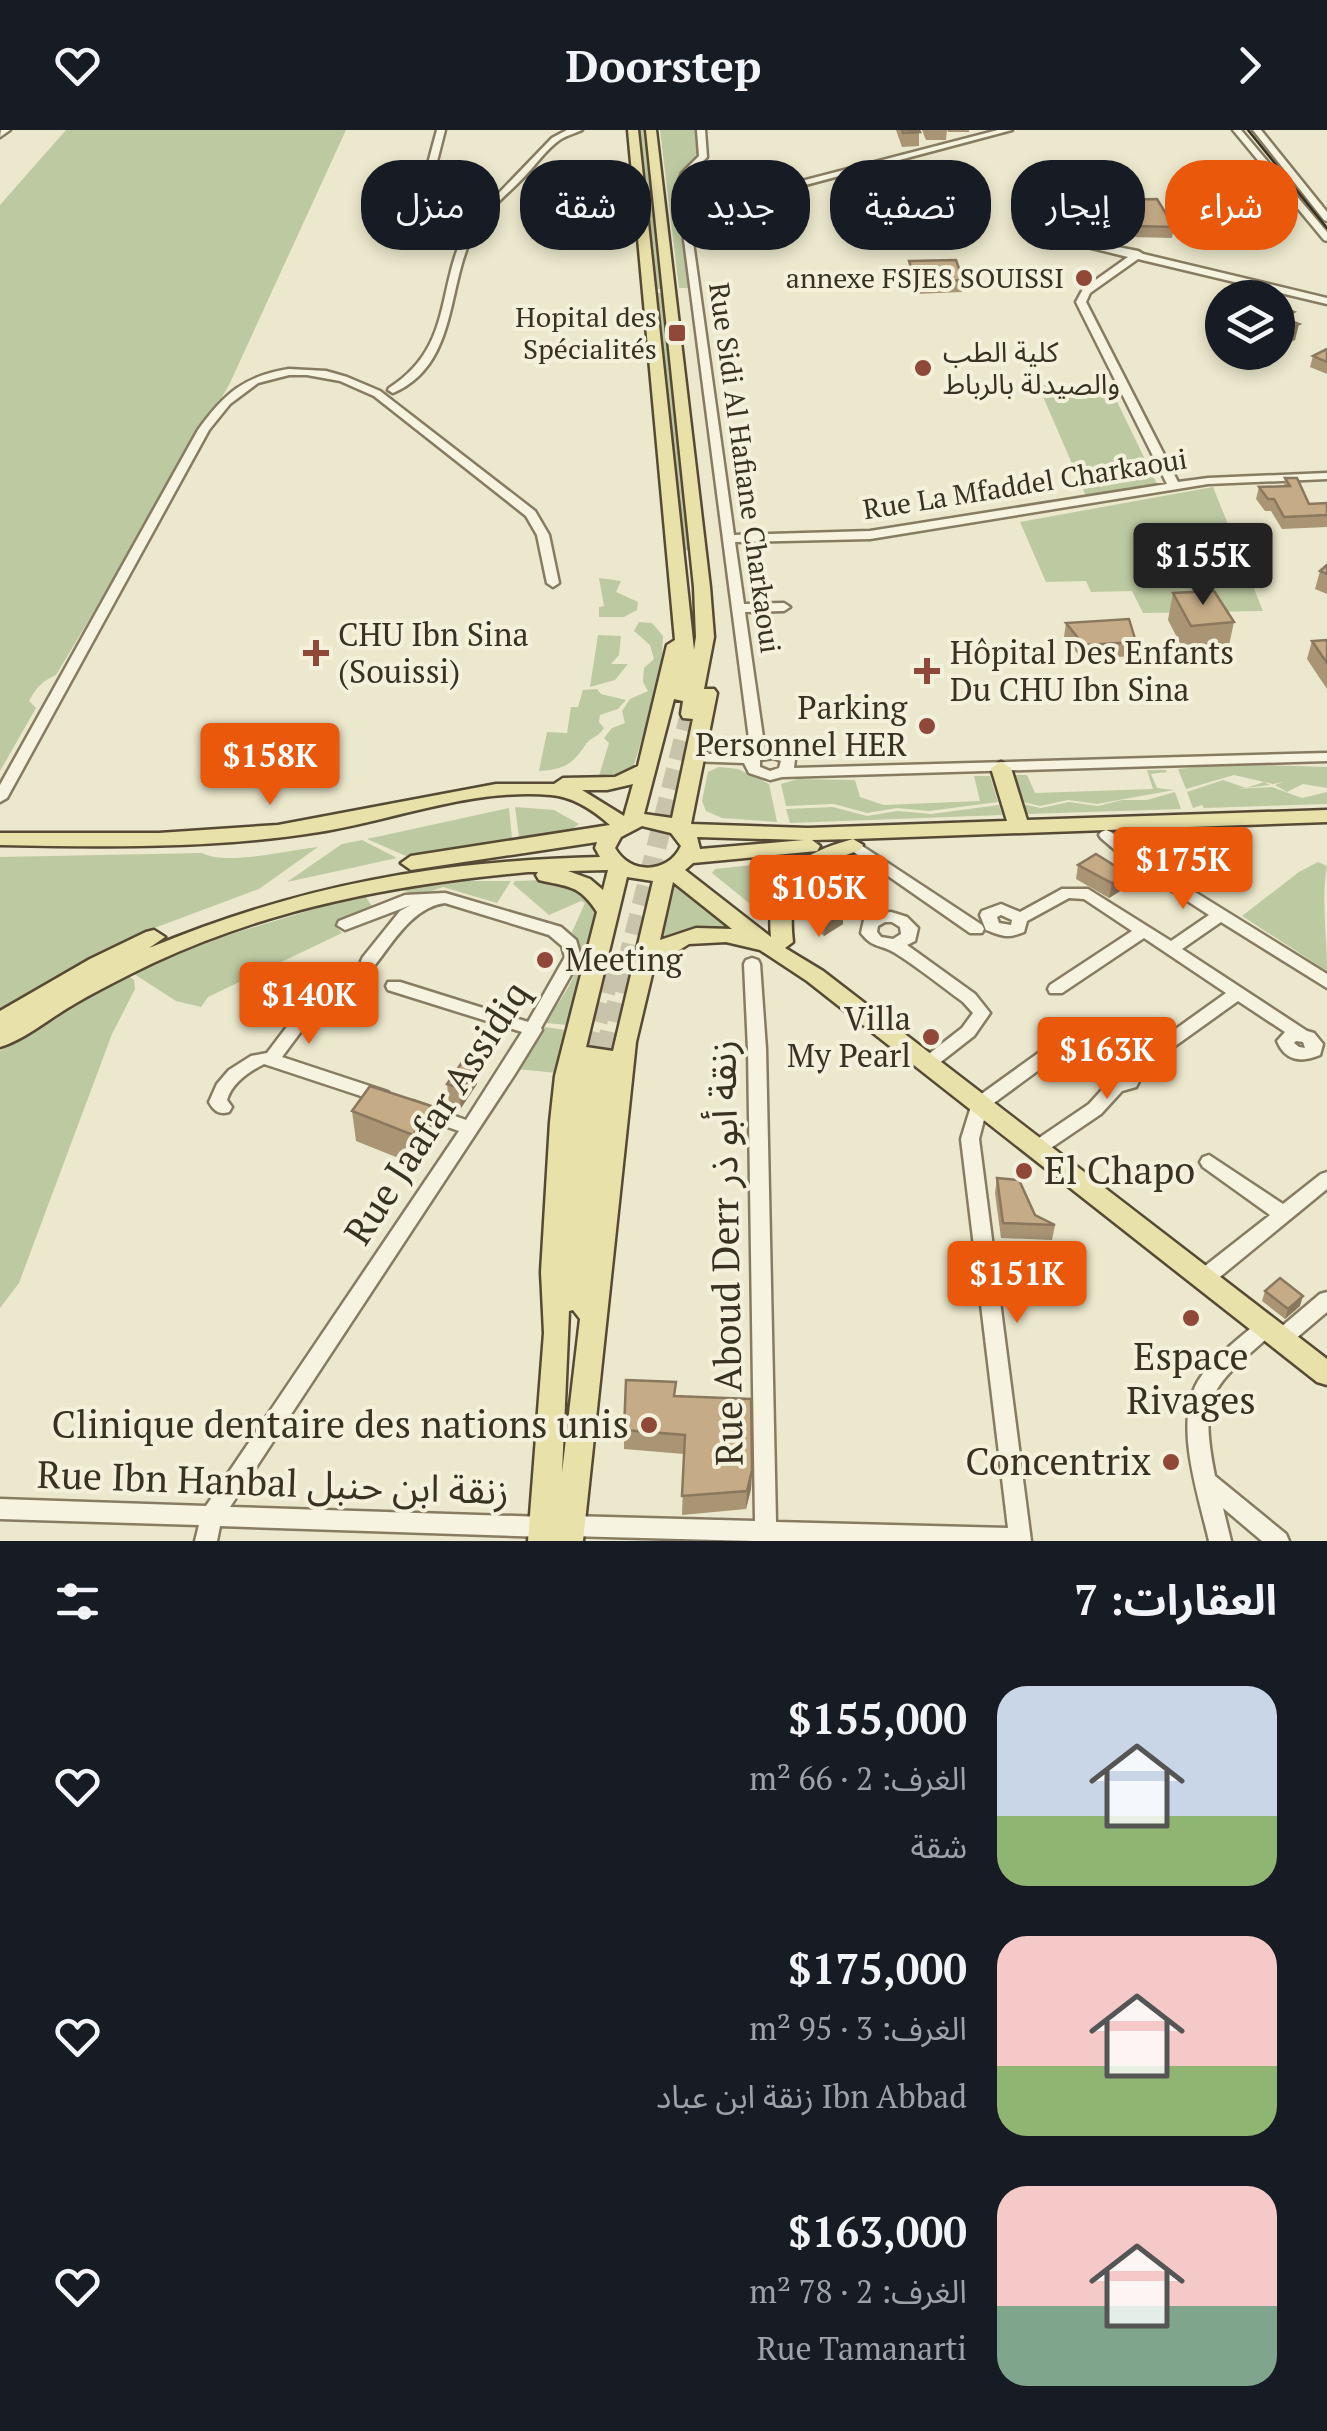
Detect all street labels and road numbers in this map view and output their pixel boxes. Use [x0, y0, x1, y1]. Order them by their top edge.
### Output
street label: Rue Sidi Al Hafiane Charkaoui [701, 280, 790, 656]
street label: Rue La Mfaddel Charkaoui [860, 440, 1190, 527]
street label: Rue Jaafar Assidiq [332, 971, 540, 1254]
street label: Rue Aboud Derr زنقة أبو ذر [696, 1040, 754, 1466]
street label: Rue Ibn Hanbal زنقة ابن حنبل [36, 1449, 510, 1515]

